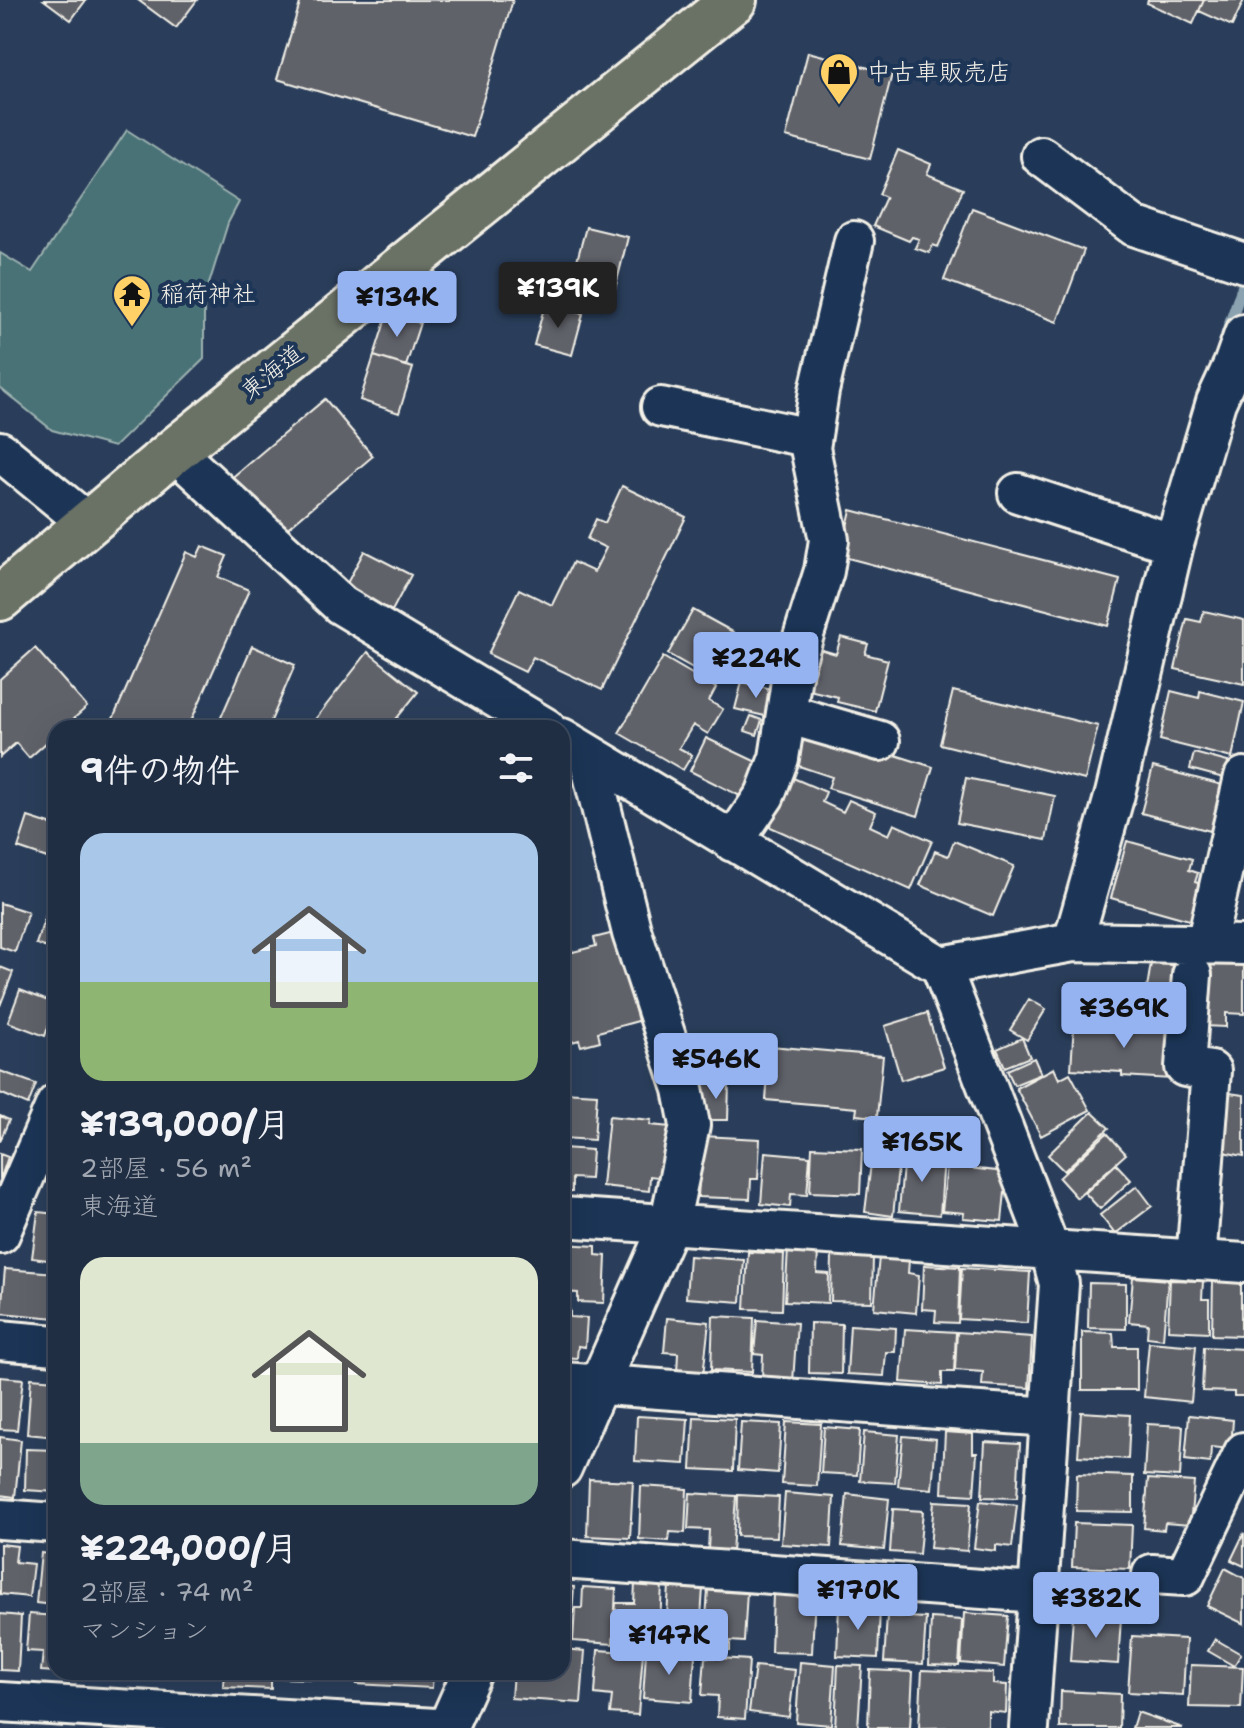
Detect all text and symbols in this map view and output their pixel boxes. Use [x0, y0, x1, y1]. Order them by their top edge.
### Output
shop icon: 中古車販売店 [818, 51, 860, 106]
place label: 中古車販売店 [867, 56, 1011, 88]
pin: ¥139K [502, 262, 614, 330]
text: ¥139K [517, 270, 599, 305]
pin: ¥134K [341, 271, 453, 339]
temple icon: 稲荷神社 [111, 273, 153, 328]
place label: 稲荷神社 [160, 278, 256, 310]
text: ¥134K [356, 279, 438, 314]
street label: 東海道 [234, 337, 310, 407]
pin: ¥224K [700, 632, 812, 700]
text: ¥224K [711, 640, 801, 675]
icon: filters [494, 746, 538, 790]
text: 9件の物件 [80, 747, 240, 793]
icon: home [237, 885, 381, 1029]
pin: ¥369K [1068, 982, 1180, 1050]
text: ¥369K [1079, 990, 1169, 1025]
pin: ¥546K [660, 1033, 772, 1101]
text: ¥546K [672, 1041, 760, 1076]
text: ¥139,000/月 [80, 1101, 290, 1147]
pin: ¥165K [866, 1116, 978, 1184]
text: ¥165K [882, 1124, 962, 1159]
text: 2部屋 · 56 m² [80, 1150, 252, 1185]
text: 東海道 [80, 1188, 158, 1223]
icon: home [237, 1309, 381, 1453]
text: ¥224,000/月 [80, 1525, 298, 1571]
pin: ¥170K [802, 1564, 914, 1632]
text: ¥170K [816, 1572, 900, 1607]
pin: ¥382K [1040, 1572, 1152, 1640]
text: 2部屋 · 74 m² [80, 1574, 254, 1609]
text: ¥382K [1051, 1580, 1141, 1615]
pin: ¥147K [613, 1609, 725, 1677]
text: マンション [80, 1612, 209, 1647]
text: ¥147K [628, 1617, 710, 1652]

